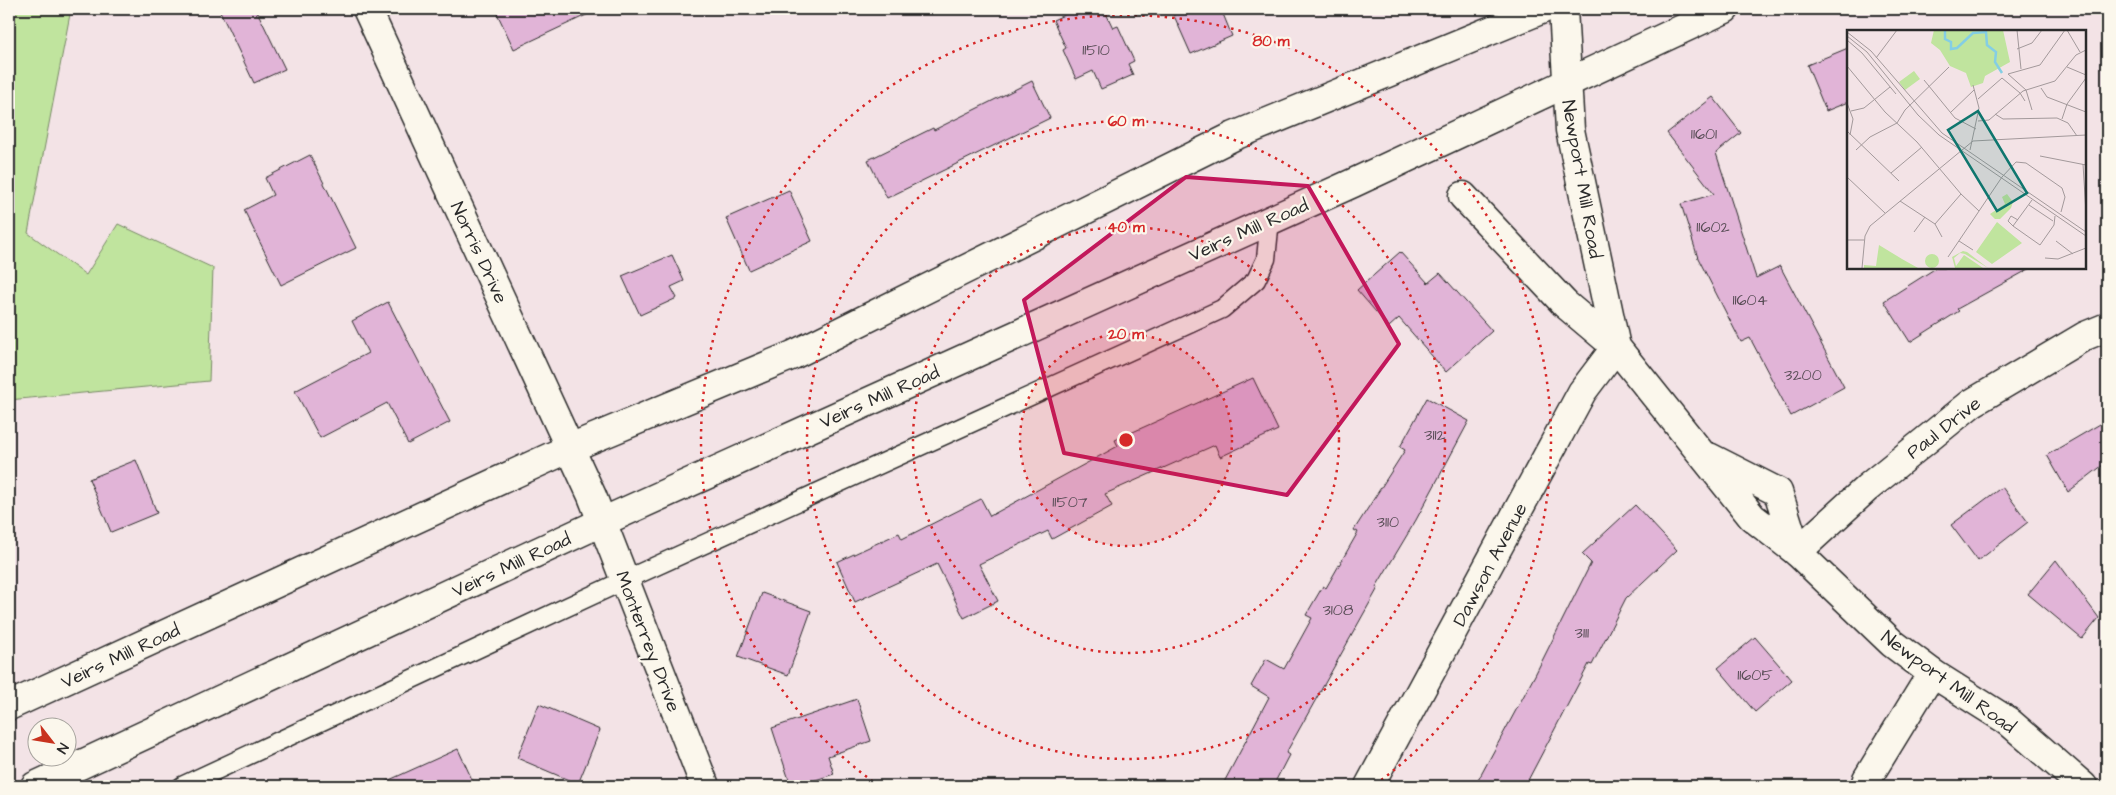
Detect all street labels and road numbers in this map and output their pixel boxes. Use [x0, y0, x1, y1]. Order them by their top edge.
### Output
street label: Newport Mill Road [1554, 98, 1609, 261]
street label: Veirs Mill Road [1184, 192, 1313, 269]
street label: Norris Drive [443, 197, 514, 308]
street label: Veirs Mill Road [815, 359, 944, 436]
street label: Paul Drive [1901, 391, 1987, 466]
street label: Dawson Avenue [1446, 498, 1534, 631]
street label: Veirs Mill Road [448, 526, 576, 605]
street label: Monterrey Drive [607, 567, 687, 716]
street label: Veirs Mill Road [57, 617, 185, 696]
street label: Newport Mill Road [1875, 624, 2021, 740]

